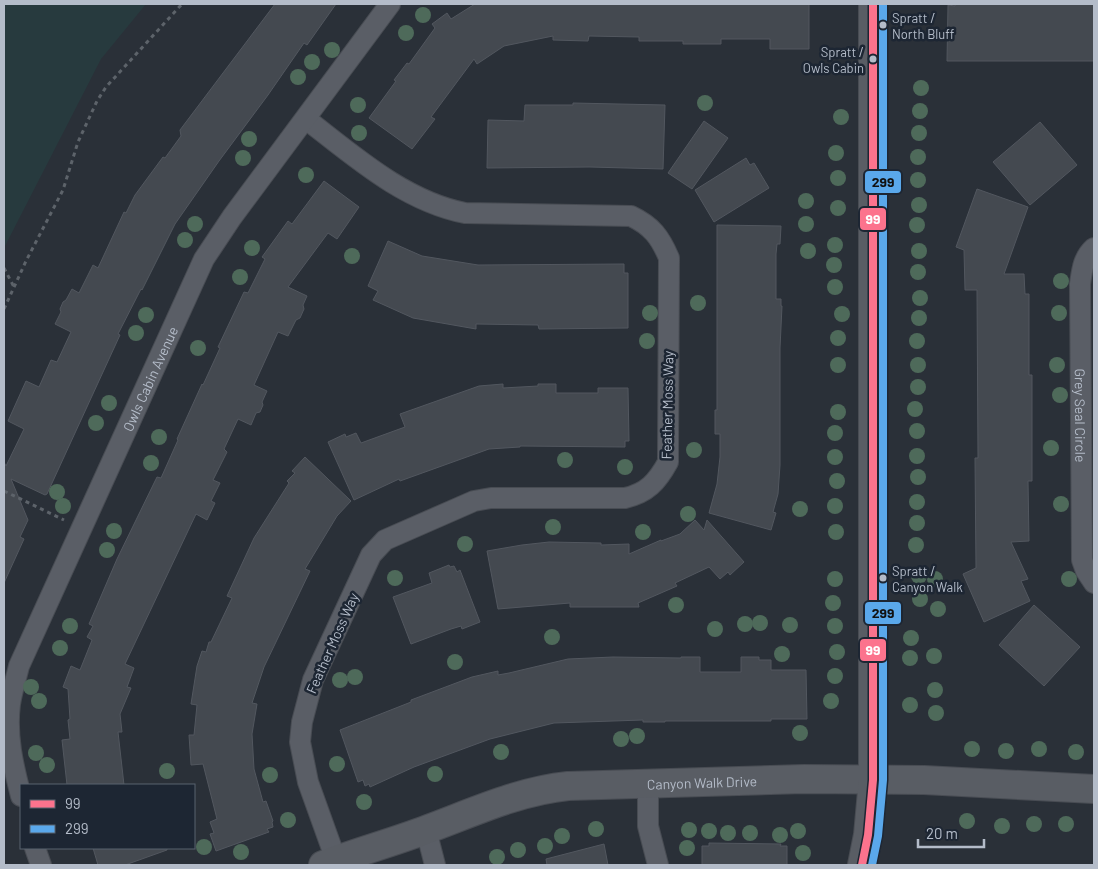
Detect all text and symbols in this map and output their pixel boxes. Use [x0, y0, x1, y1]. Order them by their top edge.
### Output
place label: Spratt / North Bluff [892, 10, 955, 42]
marker: Spratt / North Bluff [878, 20, 888, 30]
place label: Spratt / Owls Cabin [803, 44, 864, 76]
marker: Spratt / Owls Cabin [868, 54, 878, 64]
line badge: 299 [864, 170, 902, 194]
text: 299 [872, 173, 894, 190]
line badge: 99 [859, 207, 887, 231]
text: 99 [866, 210, 880, 227]
street label: Owls Cabin Avenue [118, 324, 181, 434]
street label: Feather Moss Way [658, 350, 676, 459]
street label: Grey Seal Circle [1072, 368, 1090, 463]
place label: Spratt / Canyon Walk [892, 563, 963, 595]
marker: Spratt / Canyon Walk [878, 573, 888, 583]
street label: Feather Moss Way [302, 589, 362, 696]
line badge: 299 [864, 601, 902, 625]
text: 299 [872, 604, 894, 621]
line badge: 99 [859, 638, 887, 662]
text: 99 [866, 641, 880, 658]
street label: Canyon Walk Drive [647, 772, 757, 792]
legend [20, 784, 195, 849]
text: 99 [65, 794, 81, 812]
scale bar [918, 816, 984, 848]
text: 299 [65, 819, 89, 837]
text: 20 m [926, 824, 958, 842]

